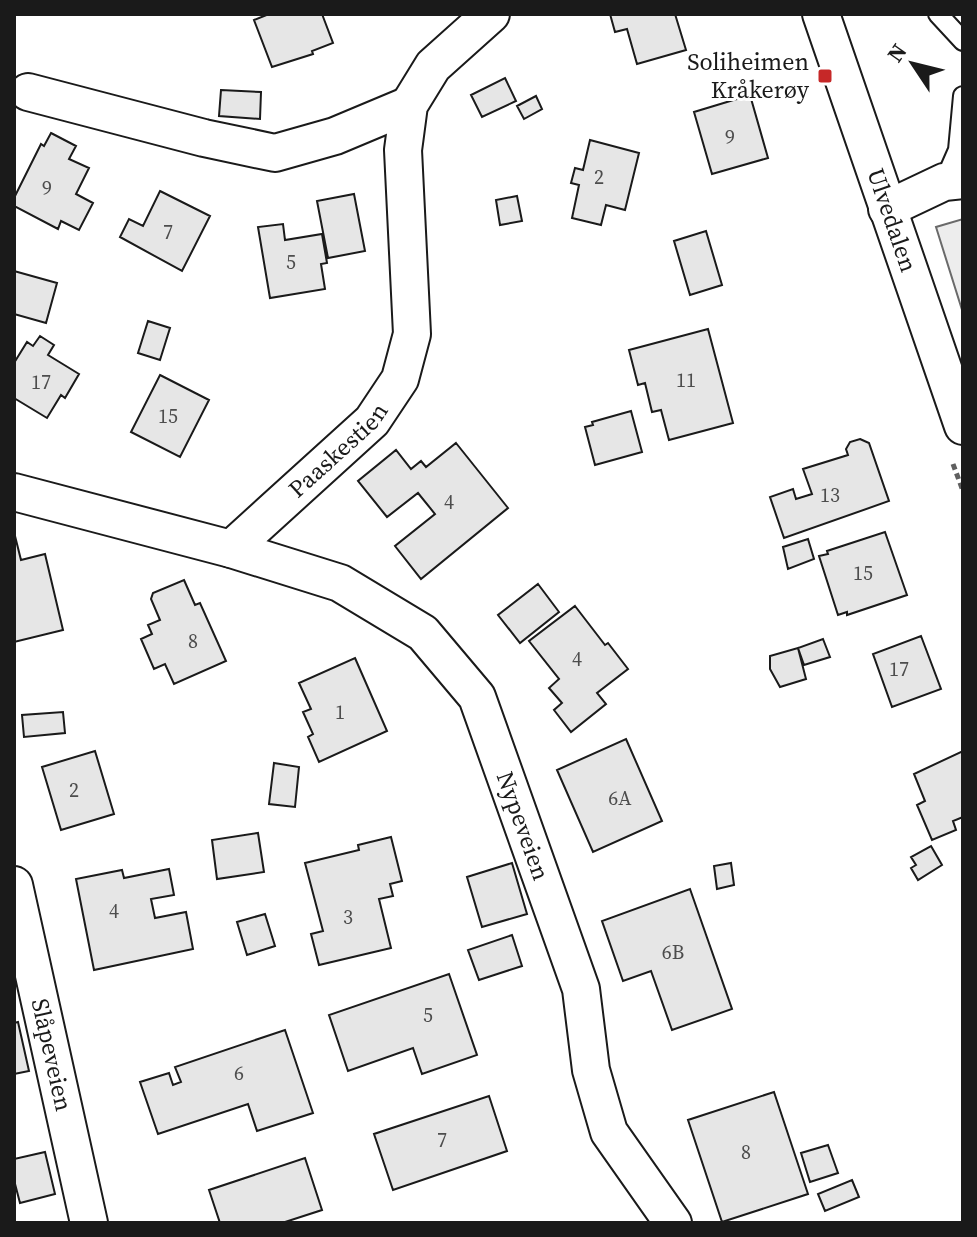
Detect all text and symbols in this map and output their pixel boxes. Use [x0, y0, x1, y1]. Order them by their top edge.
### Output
north arrow [873, 24, 953, 104]
text: N [880, 37, 914, 68]
place label: Soliheimen Kråkerøy [687, 45, 810, 106]
marker: Soliheimen Kråkerøy [816, 67, 834, 85]
house number: 9 [725, 123, 735, 151]
house number: 2 [594, 163, 604, 191]
street label: Ulvedalen [859, 164, 926, 276]
house number: 9 [42, 174, 52, 202]
house number: 7 [163, 218, 173, 246]
house number: 5 [286, 248, 296, 276]
house number: 11 [676, 366, 696, 394]
house number: 17 [31, 368, 51, 396]
street label: Paaskestien [281, 396, 396, 505]
house number: 15 [158, 402, 178, 430]
house number: 13 [820, 481, 840, 509]
house number: 4 [444, 488, 454, 516]
house number: 15 [853, 559, 873, 587]
house number: 8 [188, 627, 198, 655]
house number: 4 [572, 645, 582, 673]
house number: 17 [889, 655, 909, 683]
house number: 1 [335, 698, 345, 726]
street label: Nypeveien [489, 767, 558, 885]
house number: 2 [69, 776, 79, 804]
house number: 6A [608, 784, 632, 812]
house number: 4 [109, 897, 119, 925]
house number: 3 [343, 903, 353, 931]
house number: 6B [662, 938, 684, 966]
street label: Slåpeveien [24, 995, 81, 1114]
house number: 5 [423, 1001, 433, 1029]
house number: 6 [234, 1059, 244, 1087]
house number: 7 [437, 1126, 447, 1154]
house number: 8 [741, 1138, 751, 1166]

